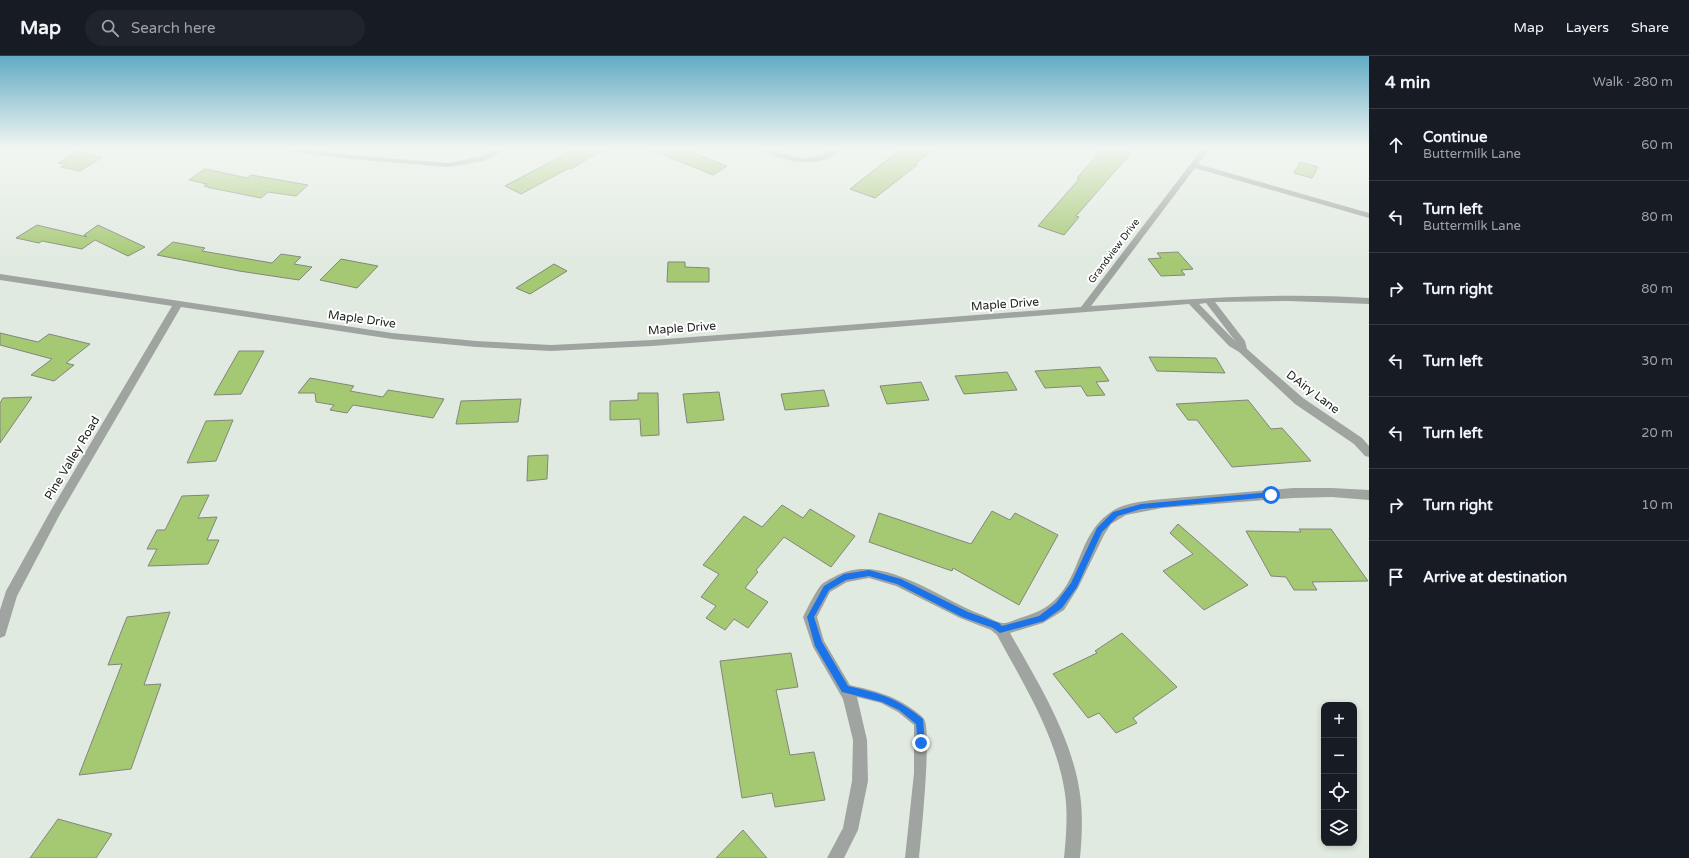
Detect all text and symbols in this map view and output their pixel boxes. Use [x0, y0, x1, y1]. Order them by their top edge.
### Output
search box [85, 10, 365, 46]
text: Map [20, 17, 61, 39]
icon: search [99, 17, 121, 39]
text: Search here [131, 19, 215, 37]
text: Map [1514, 19, 1544, 36]
text: Layers [1566, 19, 1609, 36]
text: Share [1631, 19, 1669, 36]
text: 4 min [1385, 72, 1430, 93]
text: Walk · 280 m [1593, 74, 1673, 90]
text: Continue [1423, 128, 1487, 146]
icon: ahead [1385, 134, 1407, 156]
text: 60 m [1641, 137, 1673, 153]
text: Buttermilk Lane [1423, 146, 1521, 162]
text: Turn left [1423, 200, 1483, 218]
icon: left [1385, 206, 1407, 228]
text: 80 m [1641, 209, 1673, 225]
street label: Grandview Drive [1086, 216, 1142, 286]
text: Buttermilk Lane [1423, 218, 1521, 234]
icon: right [1385, 278, 1407, 300]
text: Turn right [1423, 280, 1493, 298]
text: 80 m [1641, 281, 1673, 297]
street label: Maple Drive [970, 295, 1040, 313]
street label: Maple Drive [327, 307, 397, 331]
street label: Maple Drive [647, 319, 717, 337]
icon: left [1385, 350, 1407, 372]
text: Turn left [1423, 352, 1483, 370]
text: 30 m [1641, 353, 1673, 369]
street label: DAiry Lane [1284, 368, 1342, 417]
street label: Pine Valley Road [42, 414, 102, 502]
icon: left [1385, 422, 1407, 444]
text: Turn left [1423, 424, 1483, 442]
text: 20 m [1641, 425, 1673, 441]
route start [1262, 486, 1280, 504]
icon: right [1385, 494, 1407, 516]
text: Turn right [1423, 496, 1493, 514]
text: 10 m [1641, 497, 1673, 513]
icon: arrive [1385, 566, 1407, 588]
text: Arrive at destination [1423, 568, 1567, 586]
map controls [1321, 702, 1357, 846]
button: + [1321, 702, 1357, 738]
route end [912, 734, 930, 752]
button: − [1321, 738, 1357, 774]
button: locate [1321, 774, 1357, 810]
button: layers [1321, 810, 1357, 846]

